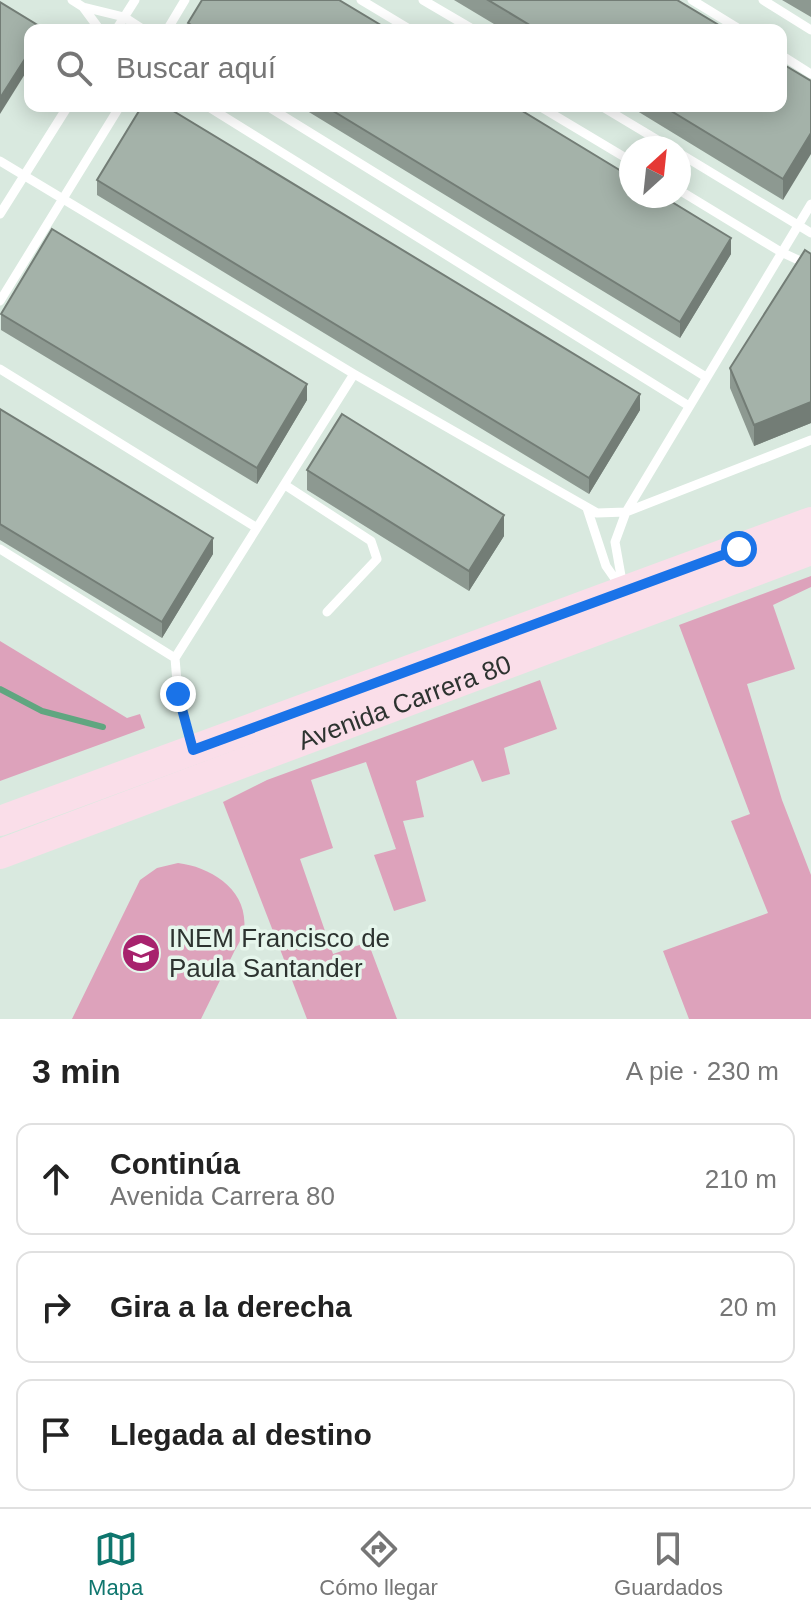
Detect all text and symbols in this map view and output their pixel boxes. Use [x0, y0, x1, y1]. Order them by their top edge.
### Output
search box [24, 24, 787, 112]
icon: search [52, 46, 96, 90]
text: Buscar aquí [116, 51, 276, 84]
north arrow [619, 136, 691, 208]
route start [721, 531, 757, 567]
street label: Avenida Carrera 80 [294, 649, 515, 756]
route end [160, 676, 196, 712]
place label: INEM Francisco de Paula Santander [169, 923, 390, 983]
school or university icon: INEM Francisco de Paula Santander [120, 932, 162, 974]
text: 3 min [32, 1052, 121, 1090]
text: A pie · 230 m [626, 1056, 779, 1086]
text: Continúa [110, 1147, 240, 1180]
icon: ahead [34, 1157, 78, 1201]
text: 210 m [705, 1164, 777, 1194]
text: Avenida Carrera 80 [110, 1181, 335, 1211]
icon: right [34, 1285, 78, 1329]
text: Gira a la derecha [110, 1290, 352, 1323]
text: 20 m [719, 1292, 777, 1322]
icon: arrive [34, 1413, 78, 1457]
text: Llegada al destino [110, 1418, 372, 1451]
tab: Mapa [88, 1527, 143, 1601]
tab: Cómo llegar [319, 1527, 438, 1601]
tab: Guardados [614, 1527, 723, 1601]

